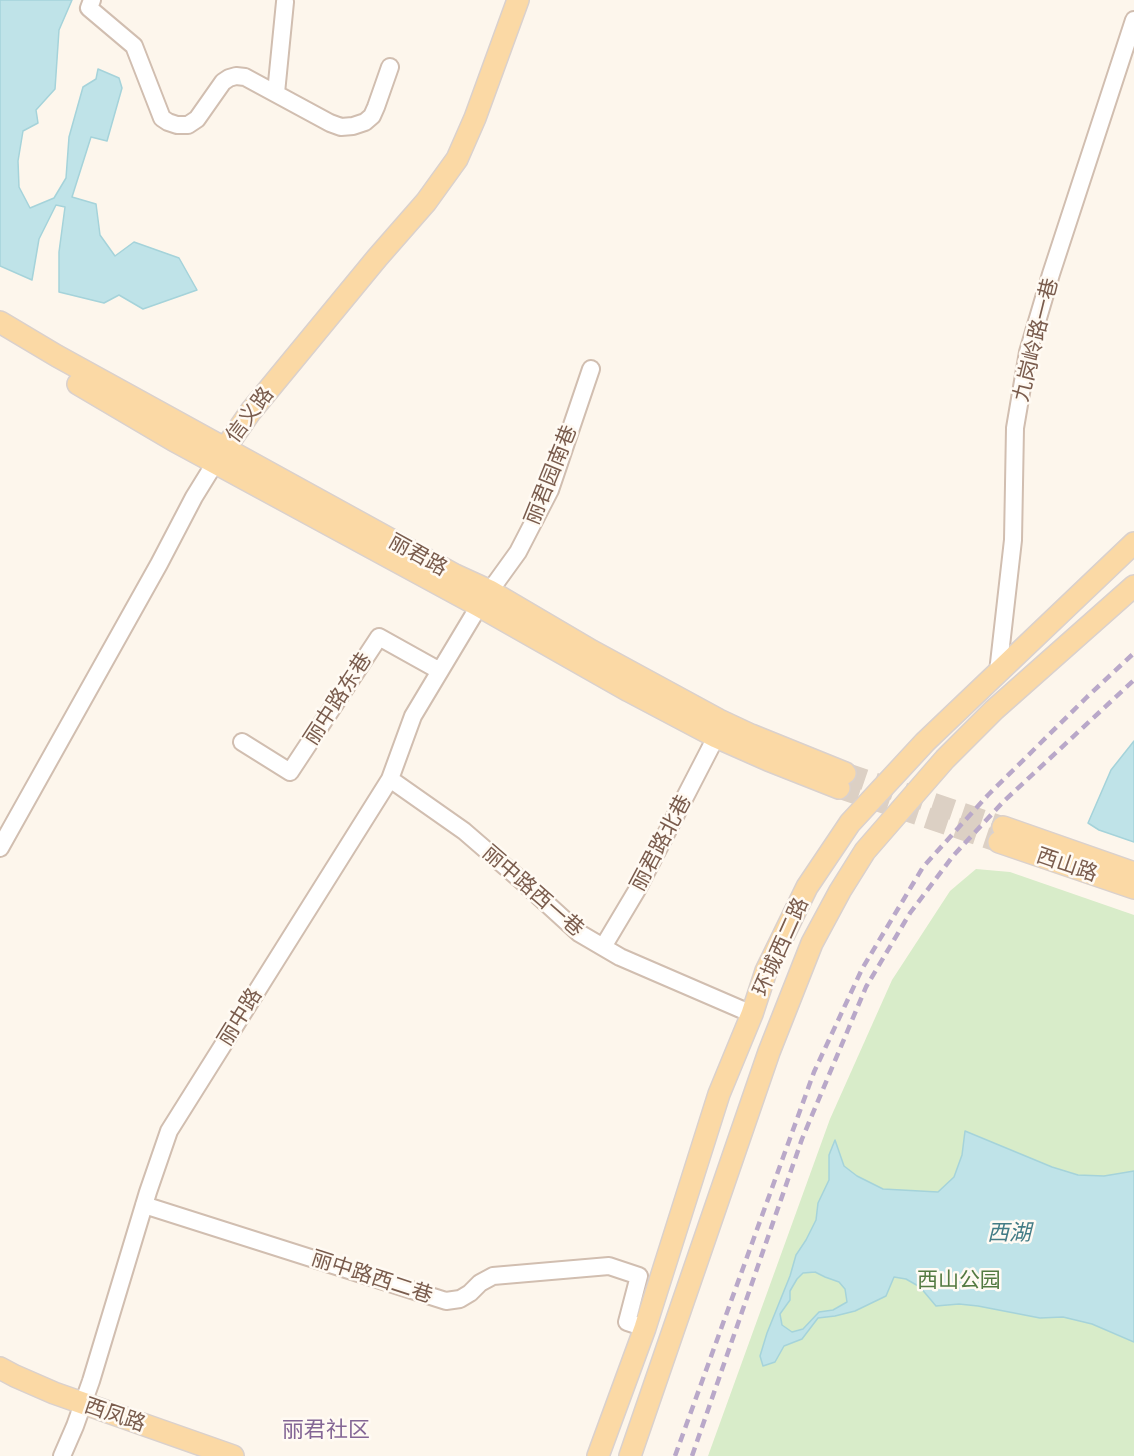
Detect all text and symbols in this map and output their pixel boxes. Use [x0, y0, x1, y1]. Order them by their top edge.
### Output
street label: 九岗岭路一巷 [1009, 276, 1063, 404]
street label: 信义路 [221, 382, 279, 448]
street label: 丽君园南巷 [520, 422, 582, 528]
street label: 丽君路 [384, 529, 452, 581]
street label: 丽中路东巷 [299, 648, 377, 750]
street label: 丽君路北巷 [625, 791, 697, 895]
street label: 丽中路西一巷 [477, 840, 589, 942]
street label: 西山路 [1033, 843, 1101, 887]
street label: 环城西二路 [748, 894, 814, 1000]
street label: 丽中路 [213, 984, 267, 1050]
water label: 西湖 [987, 1220, 1031, 1246]
street label: 丽中路西二巷 [308, 1246, 436, 1308]
park label: 西山公园 [917, 1268, 1001, 1294]
street label: 西凤路 [81, 1393, 149, 1437]
district label: 丽君社区 [282, 1417, 370, 1443]

